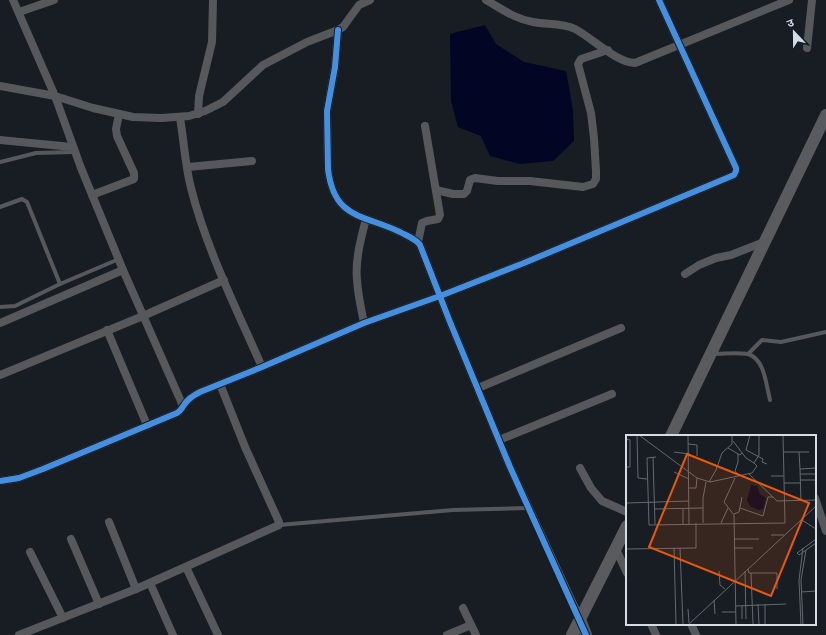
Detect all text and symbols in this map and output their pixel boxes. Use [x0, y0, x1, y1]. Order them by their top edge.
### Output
north arrow [774, 12, 814, 52]
text: उ [785, 15, 797, 31]
inset map [626, 435, 816, 625]

